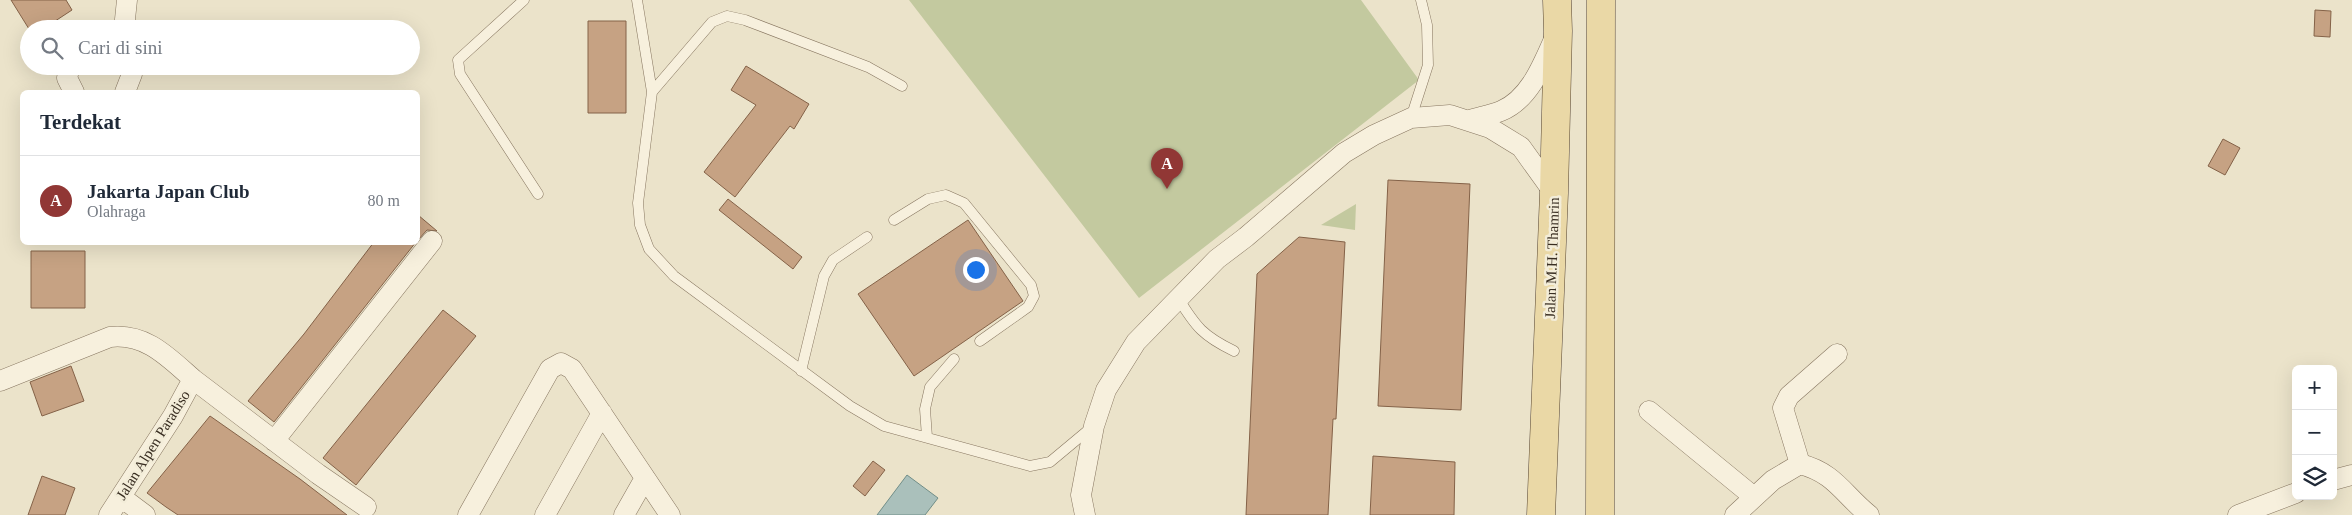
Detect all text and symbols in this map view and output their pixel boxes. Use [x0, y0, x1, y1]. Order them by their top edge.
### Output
search box [20, 20, 420, 75]
icon: search [38, 34, 66, 62]
text: Cari di sini [78, 37, 162, 58]
text: Terdekat [40, 110, 121, 134]
pin: A [1151, 148, 1183, 189]
text: Jakarta Japan Club [87, 181, 250, 202]
text: A [50, 192, 62, 209]
text: 80 m [368, 192, 400, 209]
street label: Jalan M.H. Thamrin [1542, 197, 1562, 319]
text: Olahraga [87, 203, 146, 220]
your location [963, 257, 989, 283]
map controls [2292, 365, 2337, 500]
button: + [2292, 365, 2337, 410]
street label: Jalan Alpen Paradiso [113, 387, 193, 503]
button: − [2292, 410, 2337, 455]
button: layers [2292, 455, 2337, 500]

